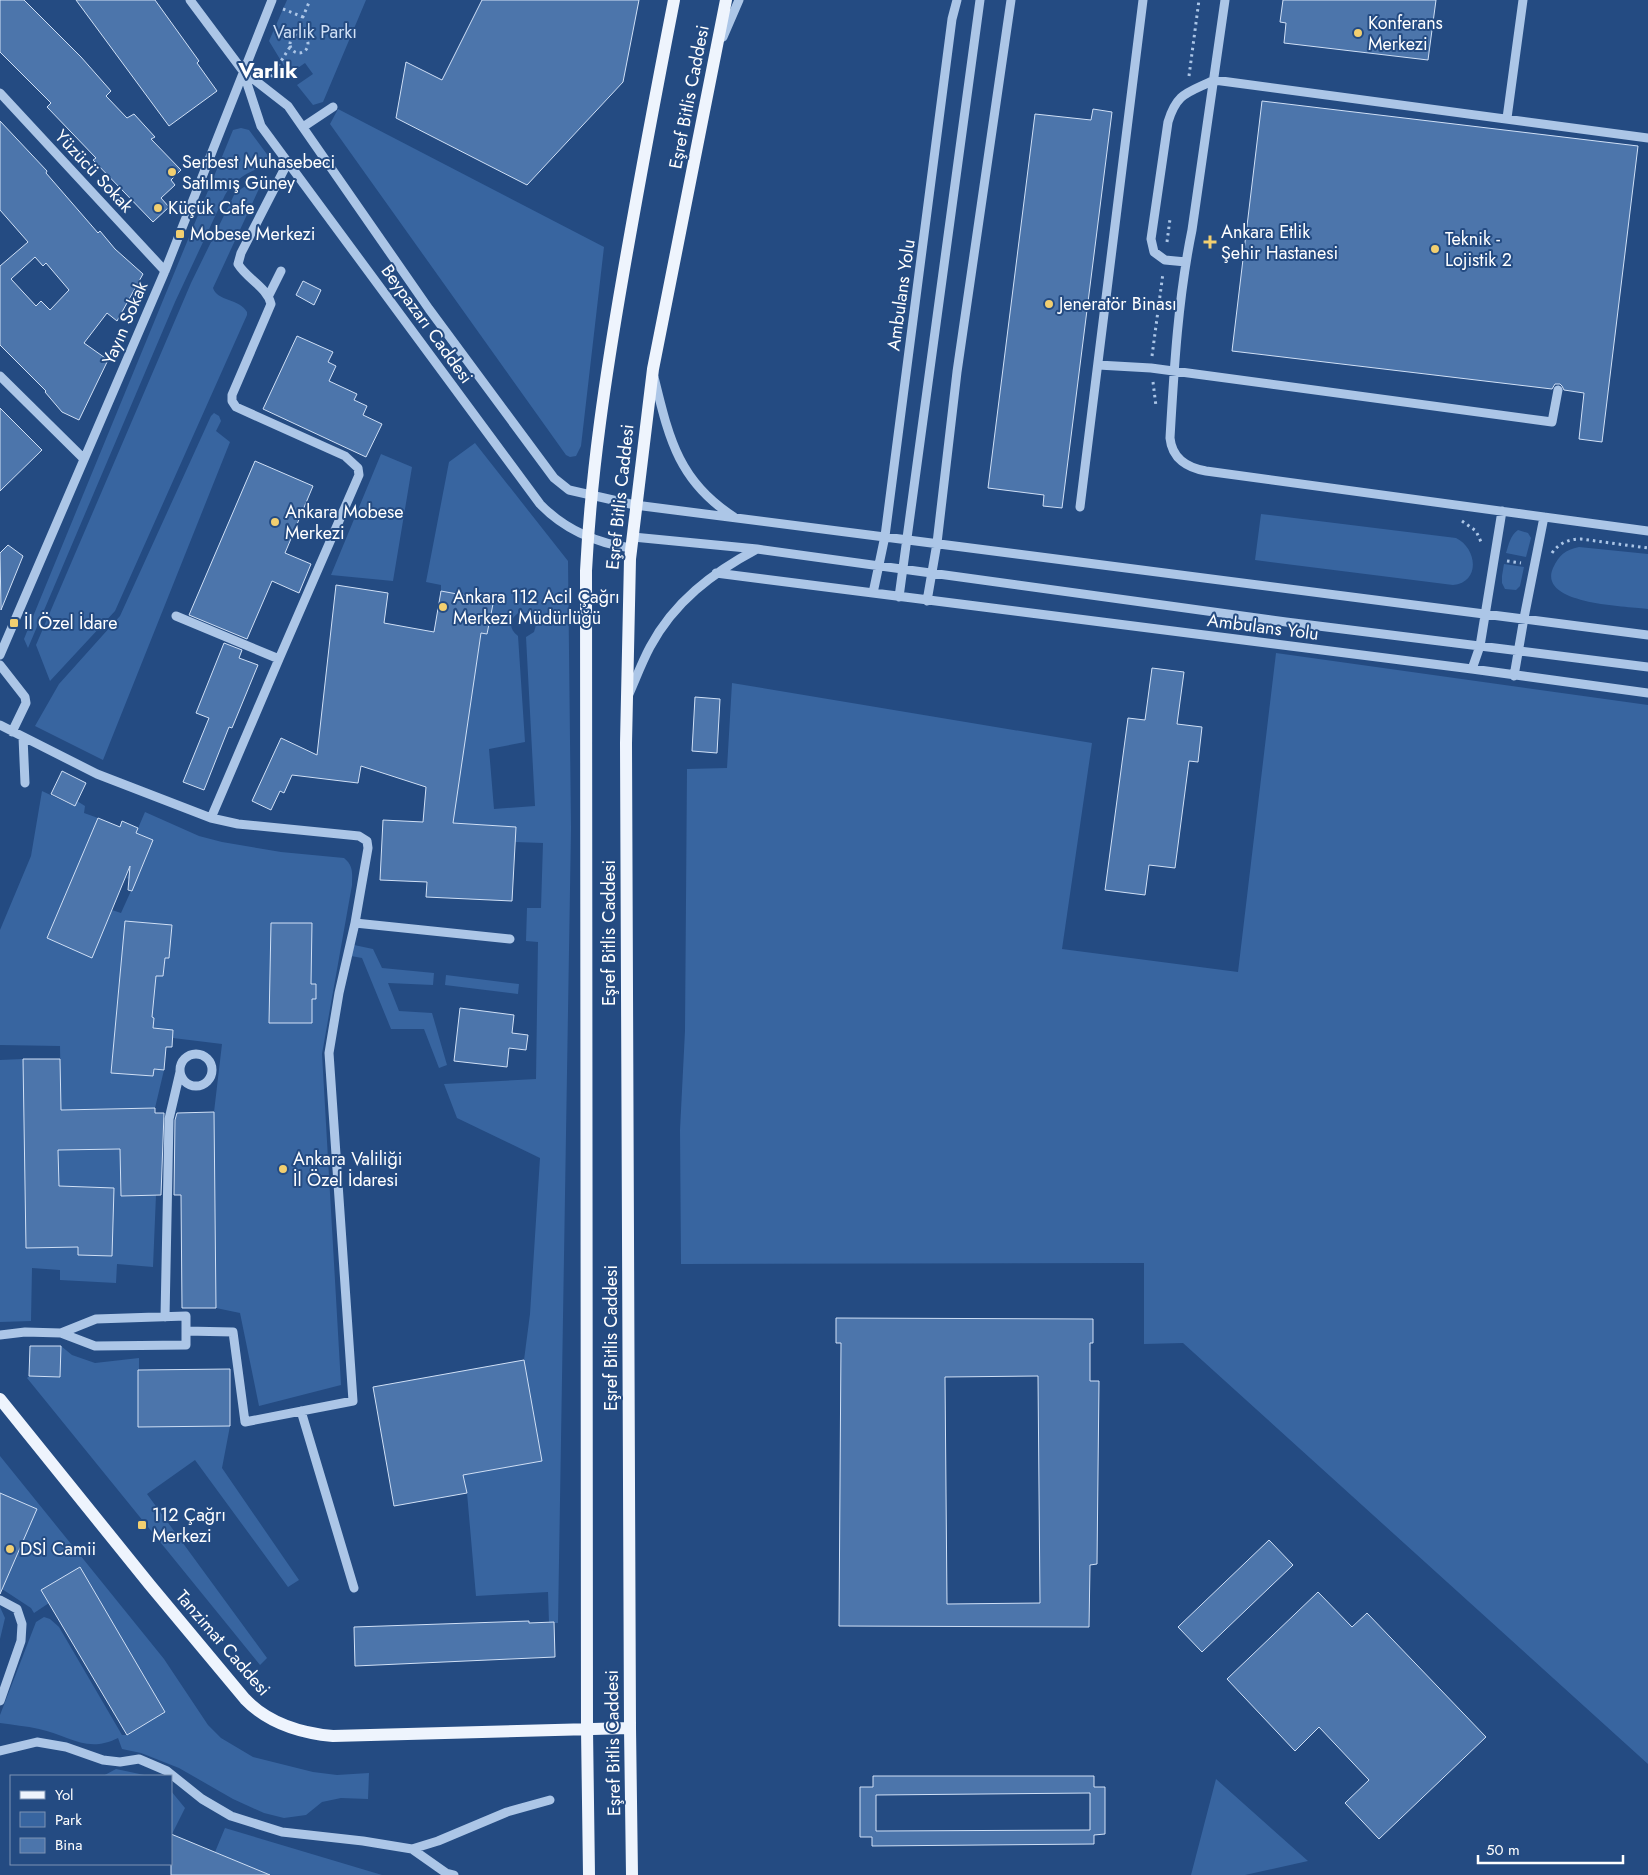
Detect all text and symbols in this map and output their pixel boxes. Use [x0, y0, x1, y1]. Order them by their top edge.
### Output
place label: Konferans Merkezi [1368, 10, 1443, 57]
park label: Varlık Parkı [273, 19, 357, 45]
street label: Eşref Bitlis Caddesi [662, 23, 716, 171]
marker: Konferans Merkezi [1352, 27, 1364, 39]
district label: Varlık [237, 54, 298, 86]
street label: Yüzücü Sokak [49, 124, 139, 218]
place label: Serbest Muhasebeci Satılmış Güney [182, 149, 335, 196]
marker: Serbest Muhasebeci Satılmış Güney [166, 166, 178, 178]
place label: Küçük Cafe [168, 195, 254, 221]
marker: Küçük Cafe [152, 202, 164, 214]
place label: Ankara Etlik Şehir Hastanesi [1221, 219, 1338, 266]
place label: Mobese Merkezi [190, 221, 316, 247]
place label: Teknik - Lojistik 2 [1445, 226, 1512, 273]
marker: Mobese Merkezi [174, 228, 186, 240]
marker: Ankara Etlik Şehir Hastanesi [1203, 235, 1217, 249]
street label: Ambulans Yolu [880, 238, 922, 352]
marker: Teknik - Lojistik 2 [1429, 243, 1441, 255]
street label: Beypazarı Caddesi [375, 259, 479, 389]
street label: Yayın Sokak [96, 277, 154, 369]
place label: Jeneratör Binası [1057, 291, 1177, 317]
marker: Jeneratör Binası [1043, 298, 1055, 310]
street label: Eşref Bitlis Caddesi [599, 423, 641, 571]
place label: Ankara Mobese Merkezi [285, 499, 404, 546]
marker: Ankara Mobese Merkezi [269, 516, 281, 528]
place label: Ankara 112 Acil Çağrı Merkezi Müdürlüğü [453, 584, 620, 631]
marker: Ankara 112 Acil Çağrı Merkezi Müdürlüğü [437, 601, 449, 613]
street label: Ambulans Yolu [1206, 607, 1320, 647]
place label: İl Özel İdare [24, 610, 118, 636]
marker: İl Özel İdare [8, 617, 20, 629]
street label: Eşref Bitlis Caddesi [596, 860, 622, 1006]
place label: Ankara Valiliği İl Özel İdaresi [293, 1146, 402, 1193]
marker: Ankara Valiliği İl Özel İdaresi [277, 1163, 289, 1175]
street label: Eşref Bitlis Caddesi [598, 1265, 624, 1411]
place label: 112 Çağrı Merkezi [152, 1502, 226, 1549]
marker: 112 Çağrı Merkezi [136, 1519, 148, 1531]
place label: DSİ Camii [20, 1536, 96, 1562]
marker: DSİ Camii [4, 1543, 16, 1555]
street label: Tanzimat Caddesi [170, 1584, 276, 1702]
street label: Eşref Bitlis Caddesi [599, 1670, 627, 1816]
legend [10, 1775, 172, 1865]
text: Yol [55, 1784, 74, 1806]
text: Park [55, 1809, 82, 1831]
scale bar [1478, 1832, 1623, 1864]
text: Bina [55, 1834, 82, 1856]
text: 50 m [1486, 1839, 1520, 1861]

